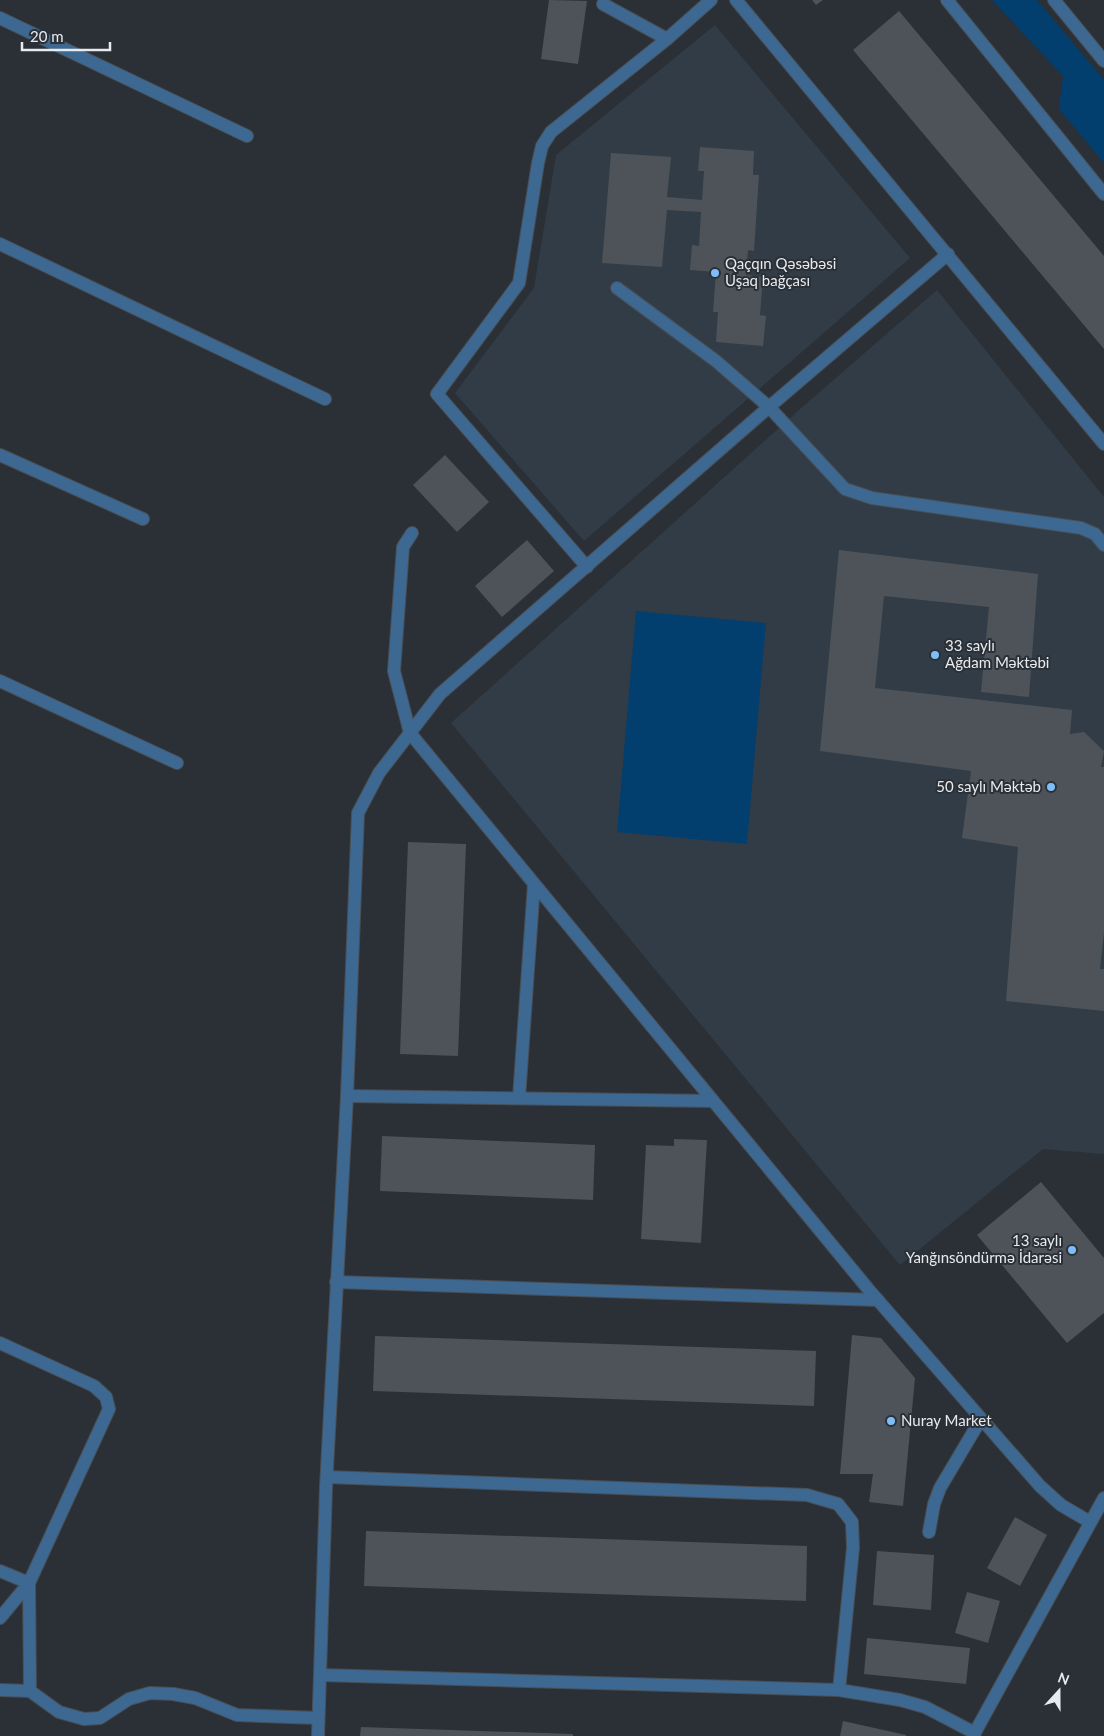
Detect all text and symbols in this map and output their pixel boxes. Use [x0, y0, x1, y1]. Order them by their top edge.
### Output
scale bar [22, 20, 110, 52]
text: 20 m [30, 27, 64, 45]
place label: Qaçqın Qəsəbəsi Uşaq bağçası [725, 254, 836, 289]
marker: Qaçqın Qəsəbəsi Uşaq bağçası [709, 267, 721, 279]
place label: 33 saylı Ağdam Məktəbi [945, 636, 1049, 671]
marker: 33 saylı Ağdam Məktəbi [929, 649, 941, 661]
place label: 50 saylı Məktəb [936, 777, 1041, 795]
marker: 50 saylı Məktəb [1045, 781, 1057, 793]
place label: 13 saylı Yanğınsöndürmə İdarəsi [906, 1231, 1062, 1266]
marker: 13 saylı Yanğınsöndürmə İdarəsi [1066, 1244, 1078, 1256]
place label: Nuray Market [901, 1411, 992, 1429]
marker: Nuray Market [885, 1415, 897, 1427]
north arrow [1034, 1666, 1084, 1716]
text: N [1056, 1669, 1072, 1688]

